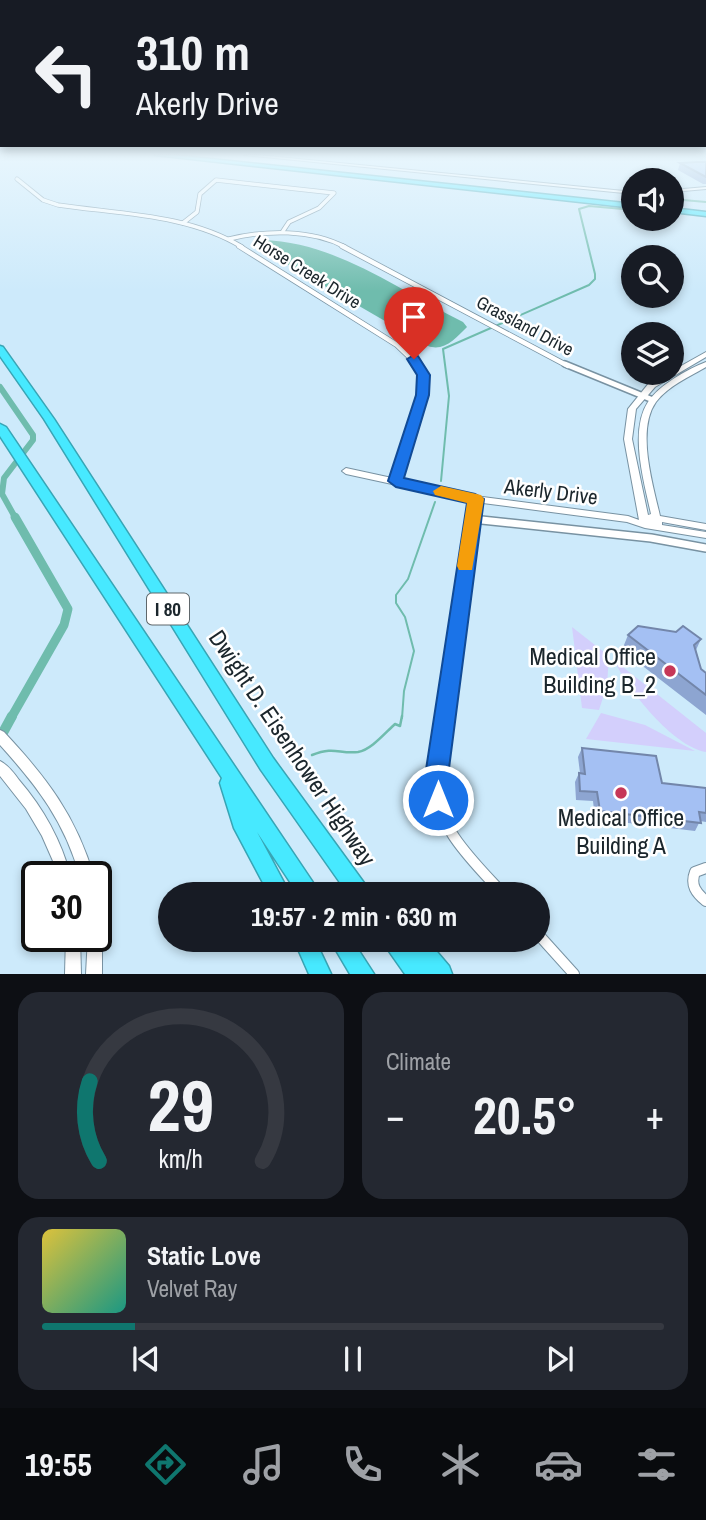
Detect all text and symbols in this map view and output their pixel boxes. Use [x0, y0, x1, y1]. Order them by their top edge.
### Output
text: 310 m [136, 19, 250, 85]
icon: left [21, 28, 112, 119]
text: Akerly Drive [136, 82, 279, 125]
map controls [621, 168, 684, 385]
button: sound [621, 168, 684, 231]
street label: Horse Creek Drive [249, 229, 366, 315]
button: search [621, 245, 684, 308]
pin [384, 287, 444, 359]
street label: Grassland Drive [472, 289, 578, 362]
icon: arrive [395, 298, 433, 336]
button: layers [621, 322, 684, 385]
street label: Akerly Drive [502, 471, 599, 512]
road number: I 80 [147, 594, 189, 624]
street label: Dwight D. Eisenhower Highway [202, 623, 384, 872]
place label: Medical Office Building B_2 [529, 640, 656, 700]
marker: Medical Office Building B_2 [662, 663, 678, 679]
position arrow [401, 763, 475, 837]
marker: Medical Office Building A [613, 785, 629, 801]
place label: Medical Office Building A [558, 801, 684, 861]
speed limit sign: 30 [21, 861, 112, 952]
text: 19:57 · 2 min · 630 m [251, 899, 457, 934]
text: Climate [386, 1046, 451, 1077]
text: 29 [148, 1057, 214, 1155]
text: 20.5° [473, 1080, 577, 1150]
text: − [386, 1090, 404, 1141]
text: + [646, 1090, 664, 1141]
text: km/h [159, 1142, 203, 1176]
text: Static Love [147, 1238, 261, 1273]
text: Velvet Ray [147, 1273, 237, 1304]
icon: previous [127, 1340, 165, 1378]
icon: pause [334, 1340, 372, 1378]
icon: next [541, 1340, 579, 1378]
icon: directions [141, 1440, 190, 1489]
icon: music [239, 1440, 288, 1489]
icon: phone [338, 1440, 387, 1489]
icon: climate [436, 1440, 485, 1489]
icon: car [534, 1440, 583, 1489]
icon: filters [632, 1440, 681, 1489]
text: 19:55 [25, 1443, 92, 1486]

